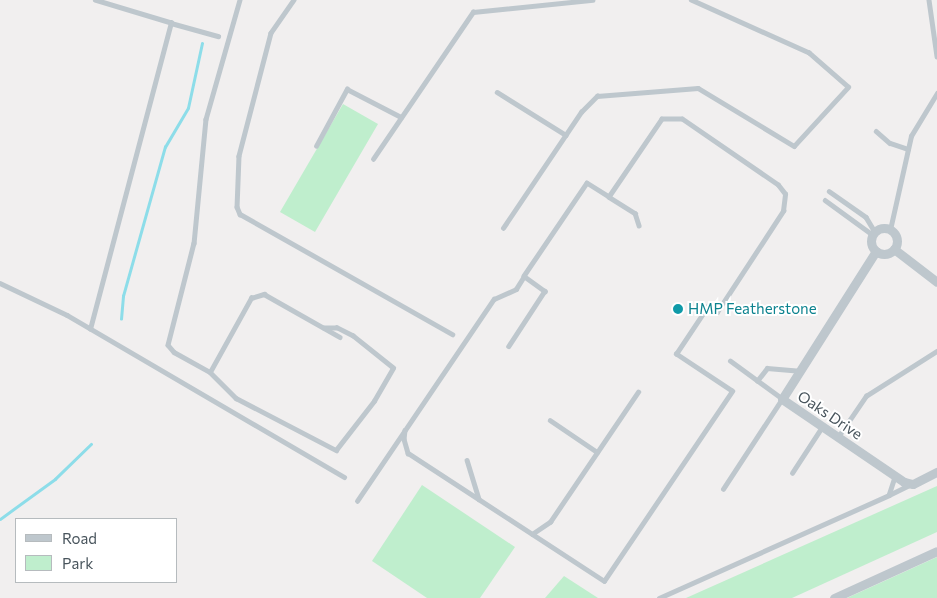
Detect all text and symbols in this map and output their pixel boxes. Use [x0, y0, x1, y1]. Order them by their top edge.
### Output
place label: HMP Featherstone [688, 300, 817, 318]
marker: HMP Featherstone [672, 303, 684, 315]
street label: Oaks Drive [794, 387, 866, 443]
legend [15, 518, 178, 583]
text: Road [62, 529, 97, 547]
text: Park [62, 554, 93, 572]

